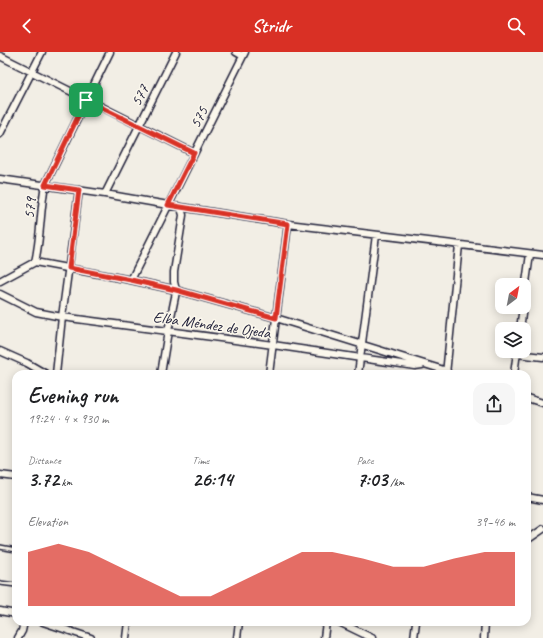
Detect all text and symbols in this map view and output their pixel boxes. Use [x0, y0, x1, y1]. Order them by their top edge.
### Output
icon: back [16, 15, 38, 37]
text: Stridr [252, 15, 291, 37]
icon: search [505, 15, 527, 37]
street label: 577 [126, 81, 154, 110]
pin [69, 83, 103, 117]
icon: arrive [75, 89, 97, 111]
street label: 575 [185, 103, 213, 132]
street label: 579 [19, 195, 41, 220]
north arrow [495, 278, 531, 314]
map controls [495, 278, 531, 358]
street label: Elba Méndez de Ojeda [152, 307, 273, 343]
button: layers [495, 322, 531, 358]
text: Evening run [28, 382, 118, 410]
button: share [473, 383, 515, 425]
text: 19:24 · 4 × 930 m [28, 411, 109, 427]
text: Distance [28, 453, 61, 467]
text: Time [192, 453, 209, 467]
text: Pace [357, 453, 374, 467]
text: 3.72 [28, 467, 59, 492]
text: 26:14 [192, 467, 233, 492]
text: 7:03 [357, 467, 388, 492]
text: km [59, 475, 72, 489]
text: /km [388, 475, 405, 489]
text: Elevation [28, 514, 68, 530]
text: 39–46 m [475, 514, 515, 530]

